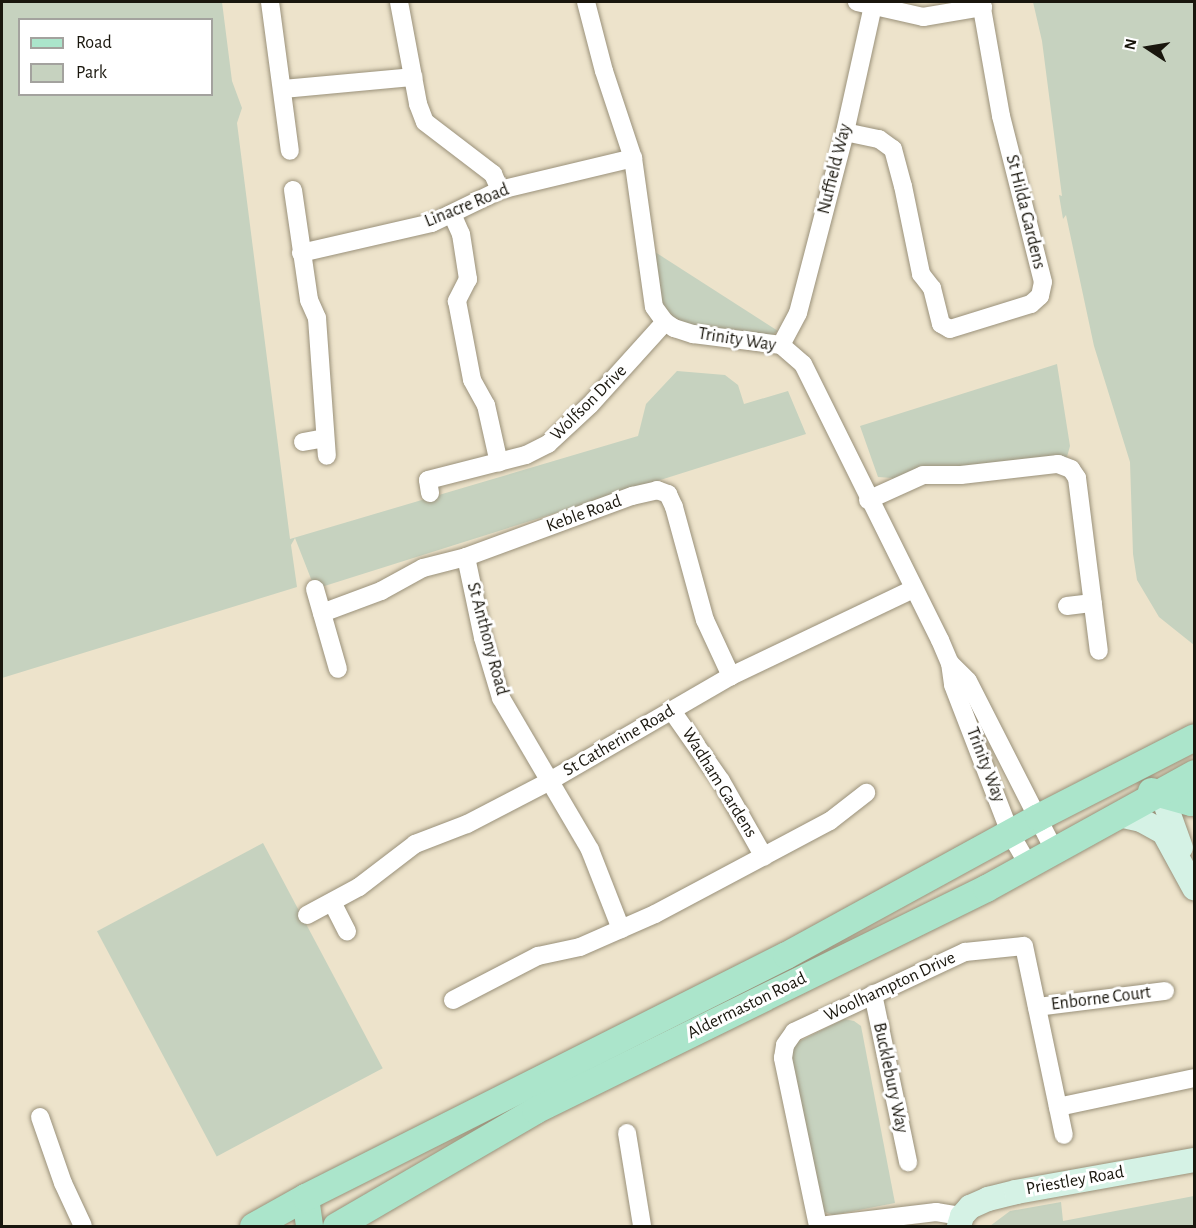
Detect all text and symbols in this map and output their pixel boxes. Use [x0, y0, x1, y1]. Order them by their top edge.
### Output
legend [18, 18, 213, 96]
north arrow [1118, 18, 1178, 78]
text: Road [76, 34, 112, 52]
text: N [1121, 37, 1139, 51]
text: Park [76, 64, 107, 82]
street label: Nuffield Way [813, 122, 857, 216]
street label: St Hilda Gardens [1000, 153, 1050, 271]
street label: Linacre Road [422, 179, 512, 233]
street label: Trinity Way [696, 323, 778, 357]
street label: Wolfson Drive [546, 360, 632, 446]
street label: Keble Road [543, 490, 625, 538]
street label: St Anthony Road [462, 580, 512, 698]
street label: St Catherine Road [560, 700, 678, 782]
street label: Wadham Gardens [677, 724, 761, 842]
street label: Trinity Way [961, 724, 1009, 806]
street label: Woolhampton Drive [821, 947, 959, 1027]
street label: Aldermaston Road [684, 968, 810, 1044]
street label: Enborne Court [1050, 982, 1152, 1016]
street label: Bucklebury Way [868, 1021, 912, 1135]
street label: Priestley Road [1024, 1162, 1126, 1200]

